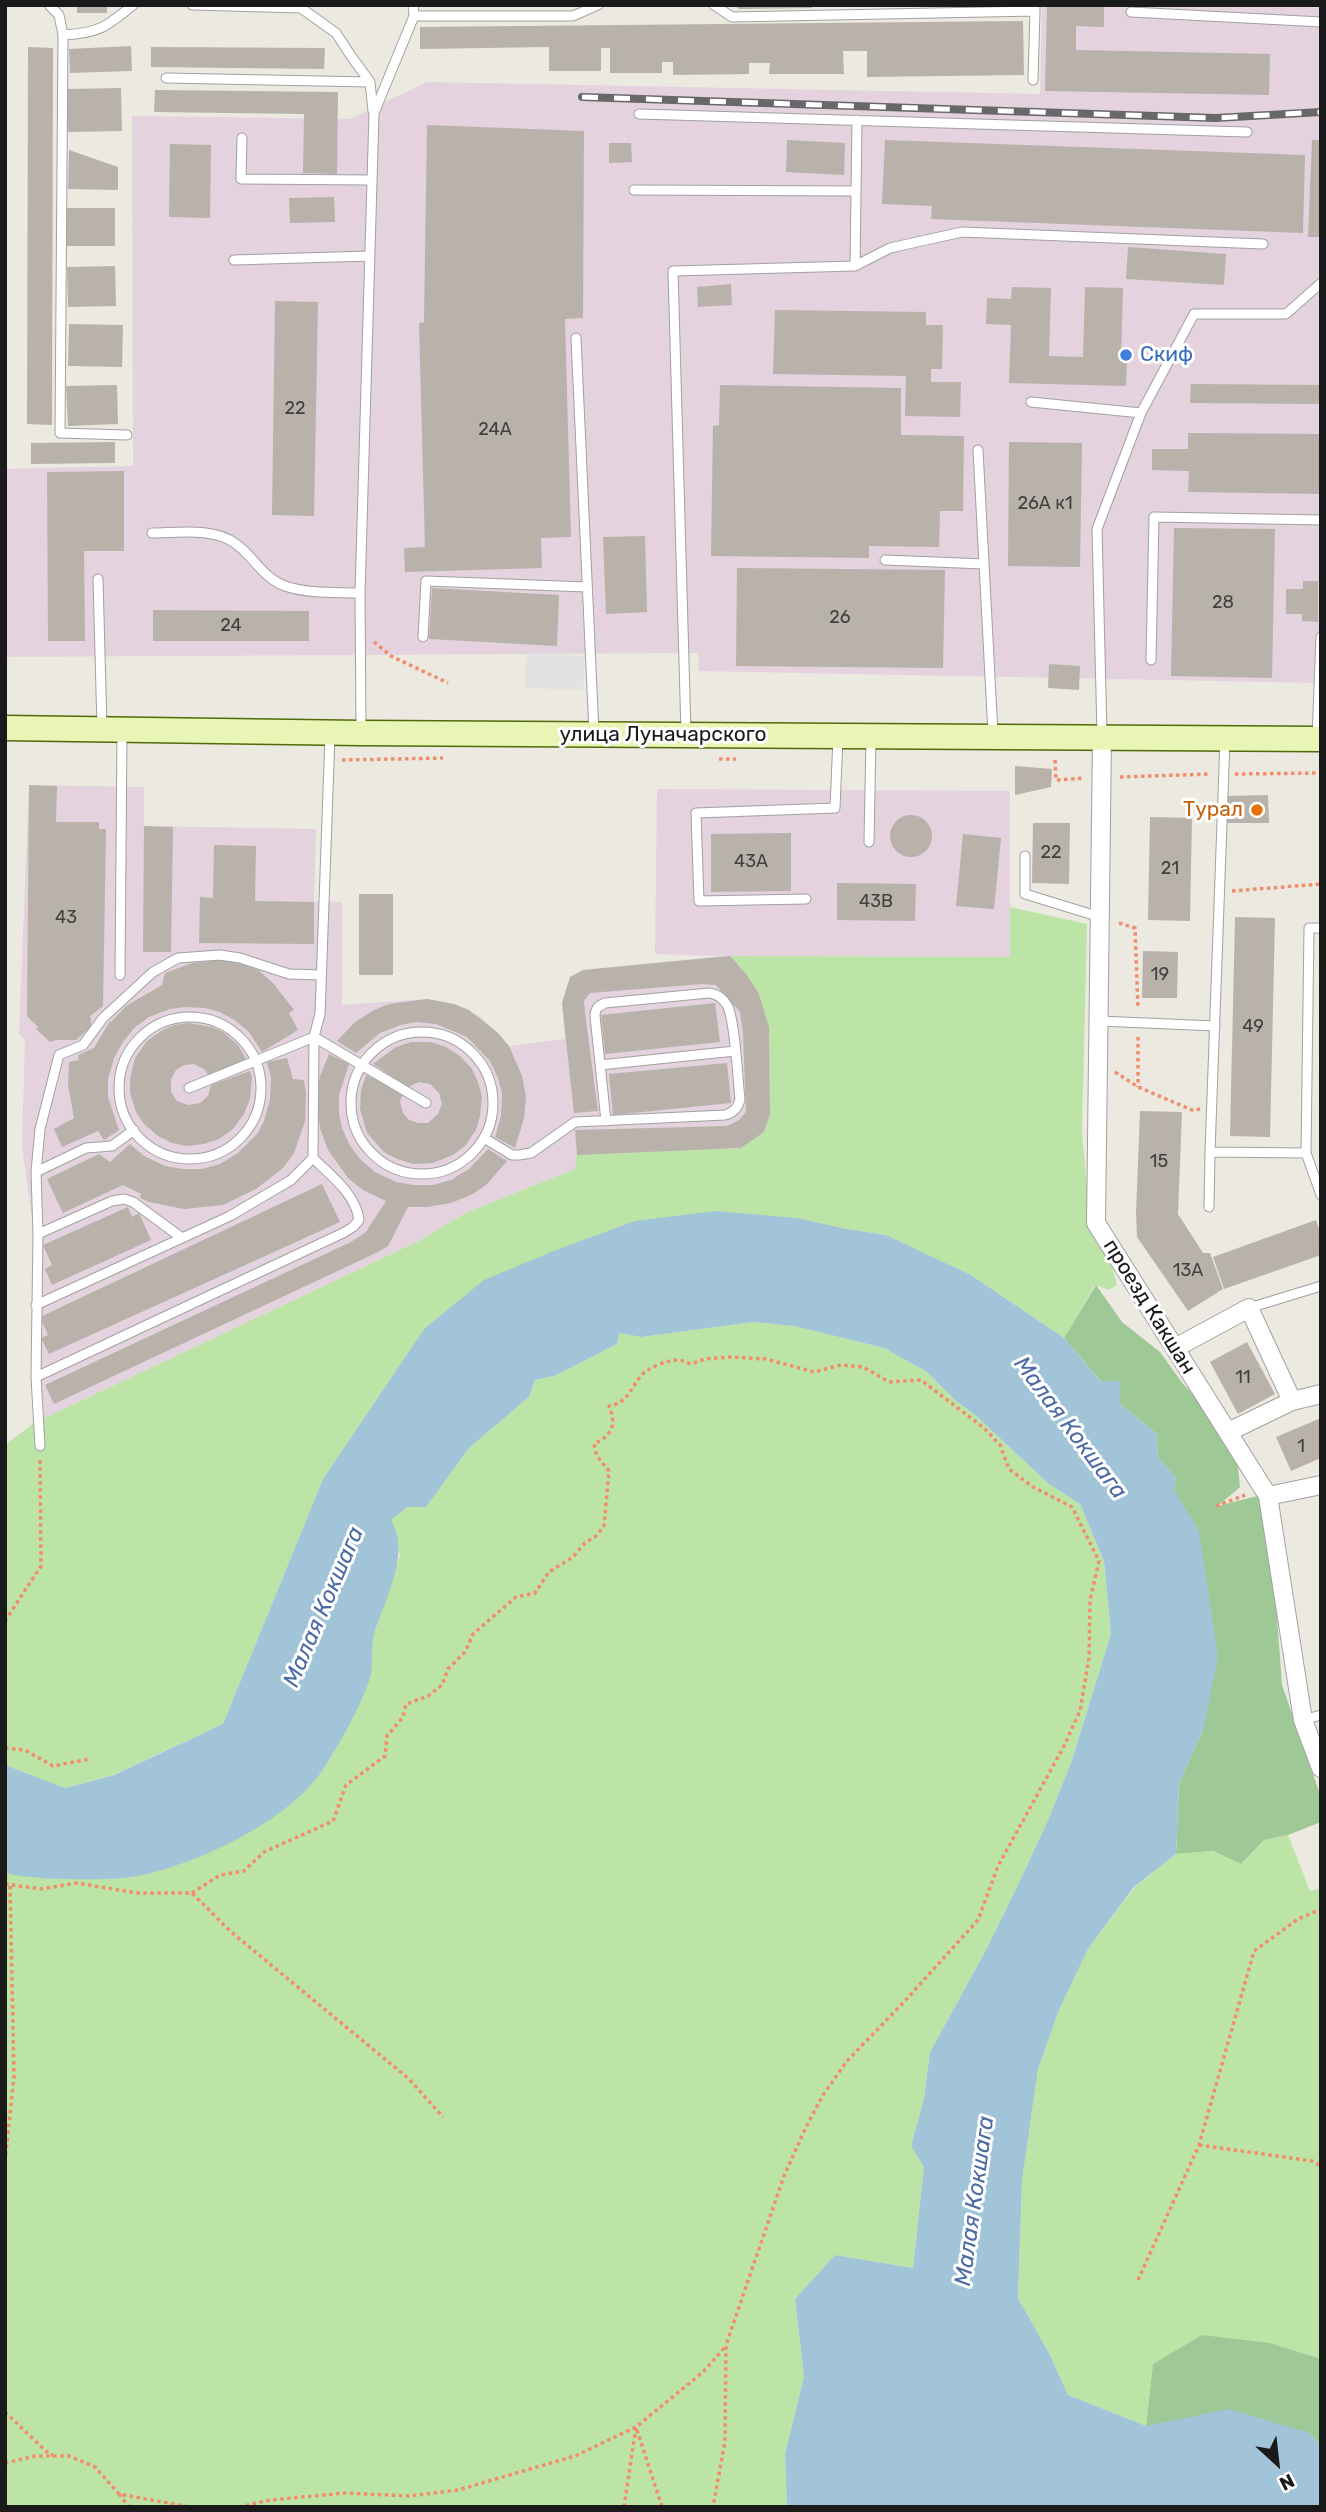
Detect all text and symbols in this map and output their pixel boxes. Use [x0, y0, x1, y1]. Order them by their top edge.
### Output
place label: Скиф [1140, 342, 1193, 368]
marker: Скиф [1118, 347, 1134, 363]
house number: 22 [284, 398, 306, 420]
house number: 24А [478, 419, 512, 441]
house number: 26А к1 [1017, 493, 1073, 515]
house number: 28 [1212, 592, 1234, 614]
house number: 26 [829, 607, 851, 629]
house number: 24 [220, 615, 242, 637]
street label: улица Луначарского [559, 722, 767, 748]
place label: Турал [1183, 797, 1243, 823]
marker: Турал [1249, 802, 1265, 818]
house number: 22 [1040, 842, 1062, 864]
house number: 43А [734, 851, 768, 873]
house number: 21 [1161, 858, 1179, 880]
house number: 43В [859, 891, 893, 913]
house number: 43 [55, 907, 77, 929]
house number: 19 [1151, 964, 1169, 986]
house number: 49 [1242, 1016, 1264, 1038]
house number: 15 [1150, 1151, 1168, 1173]
street label: проезд Какшан [1097, 1235, 1201, 1379]
house number: 13А [1173, 1260, 1203, 1282]
water label: Малая Кокшага [1007, 1351, 1133, 1505]
house number: 11 [1235, 1367, 1251, 1389]
house number: 1 [1297, 1436, 1305, 1458]
water label: Малая Кокшага [278, 1523, 370, 1691]
water label: Малая Кокшага [949, 2114, 1001, 2288]
north arrow [1242, 2428, 1312, 2498]
text: N [1275, 2469, 1298, 2496]

